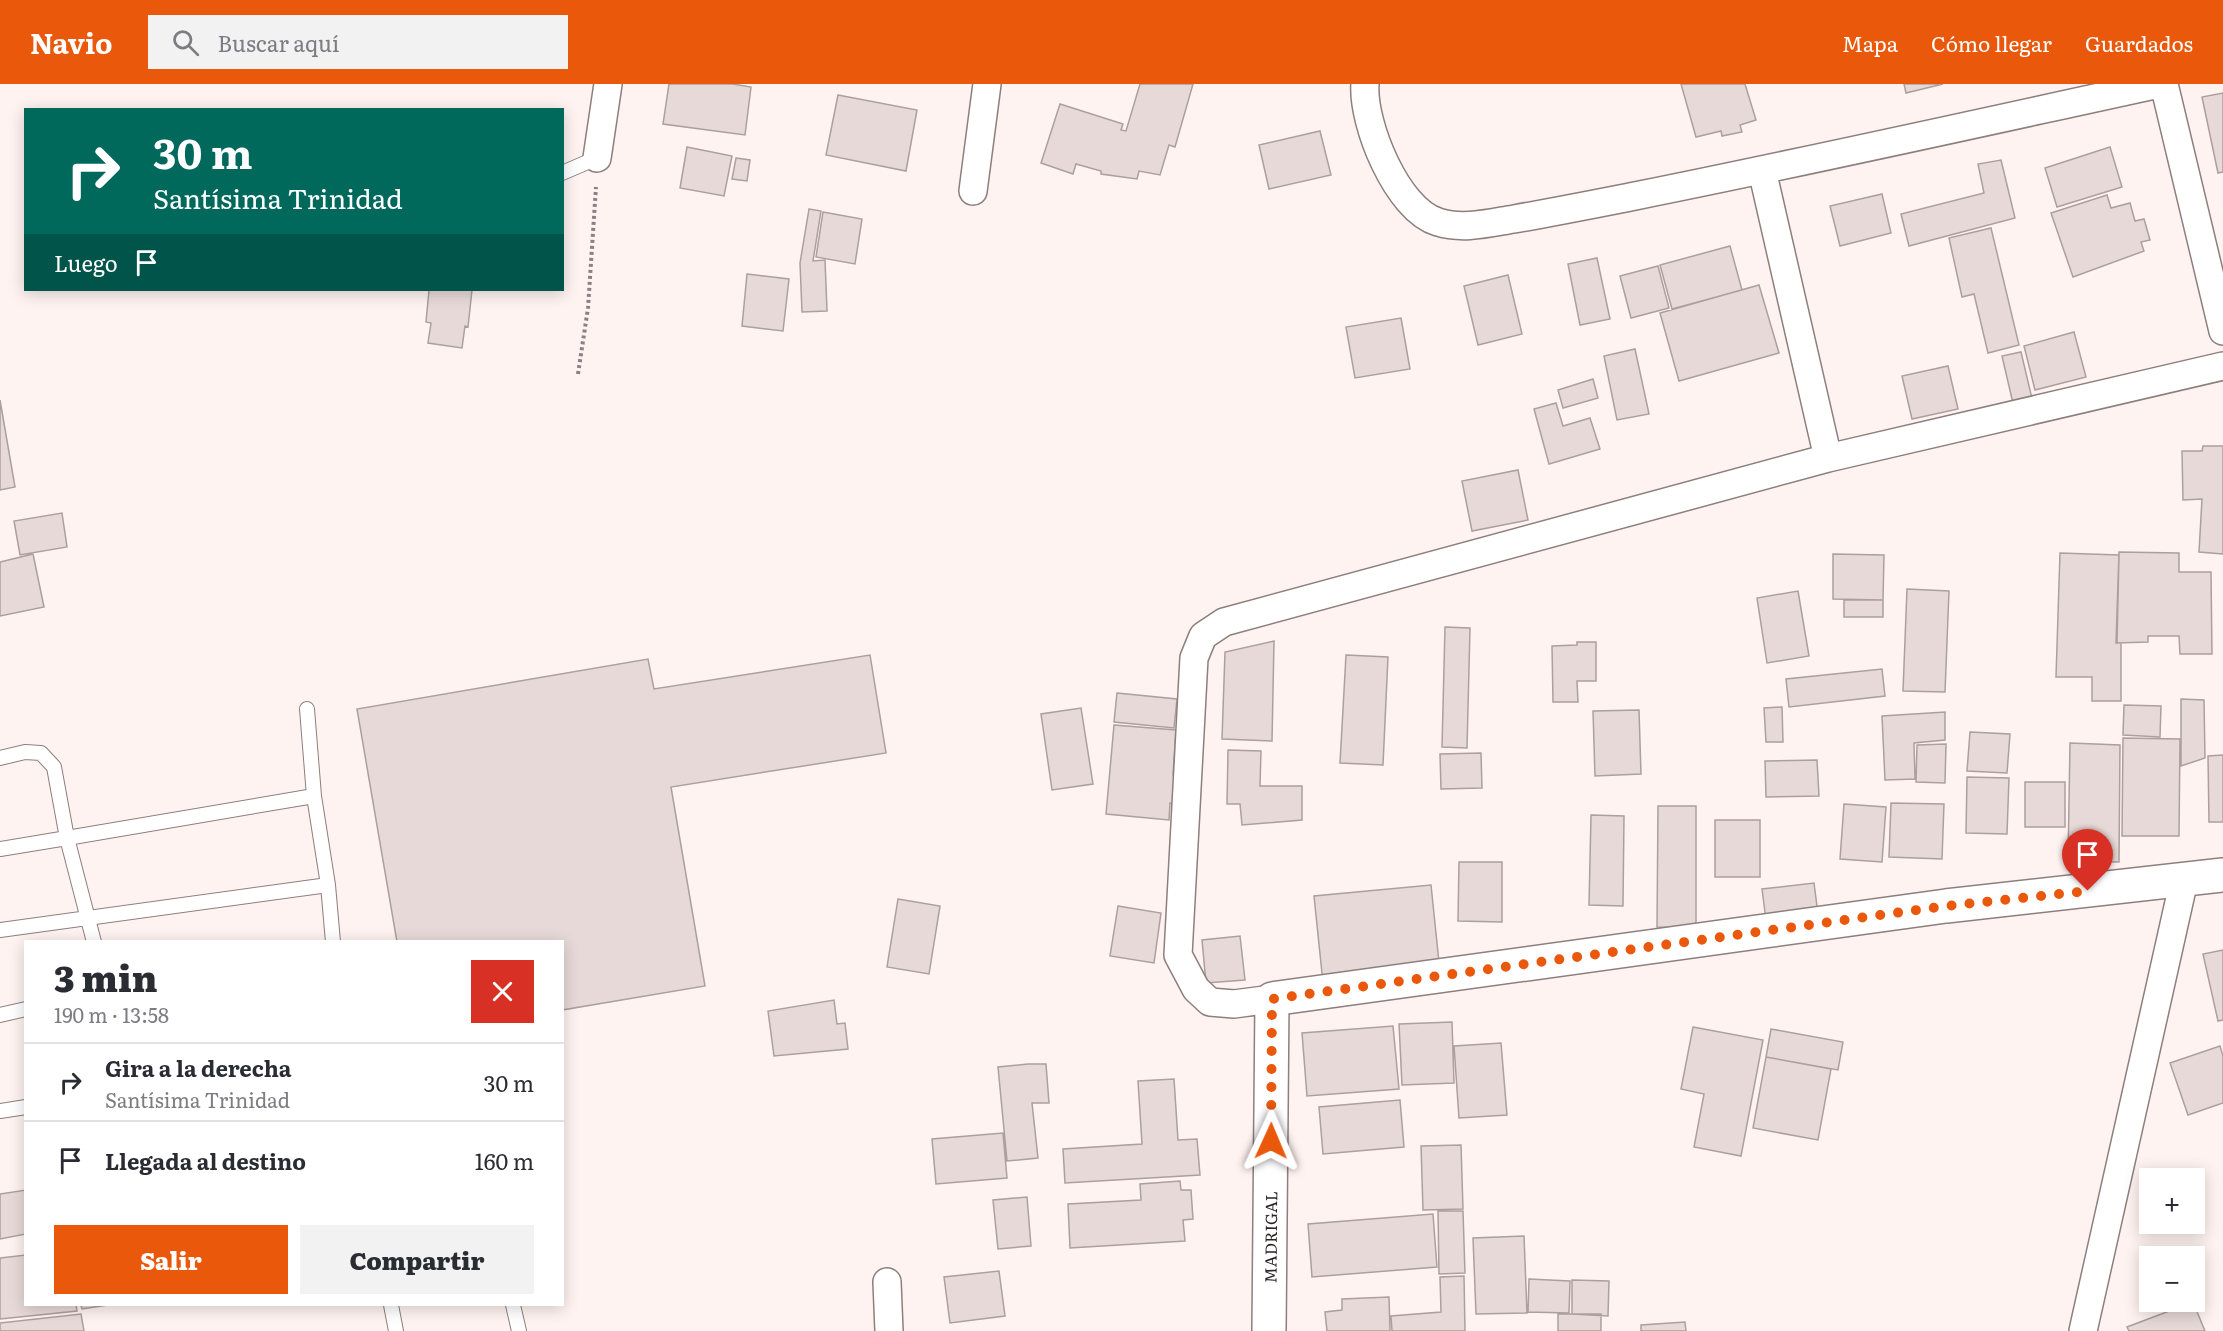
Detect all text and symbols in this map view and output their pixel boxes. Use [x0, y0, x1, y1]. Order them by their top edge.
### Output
search box [148, 15, 568, 69]
text: Navio [30, 21, 112, 63]
icon: search [169, 26, 202, 59]
text: Buscar aquí [217, 26, 339, 59]
text: Mapa [1842, 27, 1898, 58]
text: Cómo llegar [1931, 27, 2052, 58]
text: Guardados [2085, 27, 2193, 58]
text: 30 m [153, 120, 253, 182]
icon: right [54, 132, 132, 210]
text: Santísima Trinidad [153, 177, 403, 217]
text: Luego [54, 246, 118, 279]
icon: arrive [130, 246, 163, 279]
pin [2062, 829, 2113, 891]
icon: arrive [2071, 838, 2104, 871]
text: 3 min [54, 950, 158, 1003]
button: close [471, 960, 534, 1023]
text: 190 m · 13:58 [54, 999, 169, 1029]
text: Gira a la derecha [105, 1051, 292, 1084]
icon: right [54, 1066, 87, 1099]
text: 30 m [484, 1066, 534, 1099]
text: Santísima Trinidad [105, 1084, 290, 1114]
position arrow [1239, 1109, 1303, 1173]
icon: arrive [54, 1144, 87, 1177]
text: Llegada al destino [105, 1144, 306, 1177]
text: 160 m [475, 1144, 534, 1177]
map controls [2139, 1168, 2205, 1312]
button: + [2139, 1168, 2205, 1234]
street label: MADRIGAL [1257, 1191, 1282, 1283]
button: Salir [54, 1225, 288, 1294]
button: Compartir [300, 1225, 534, 1294]
button: − [2139, 1246, 2205, 1312]

